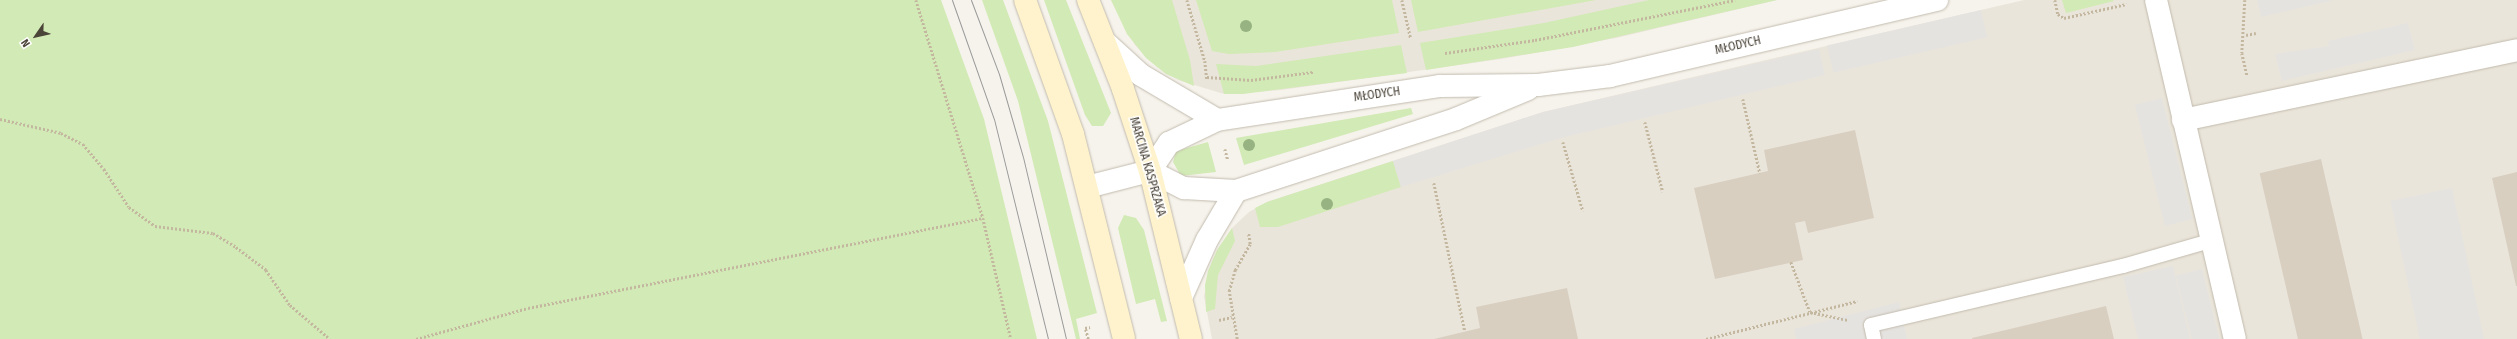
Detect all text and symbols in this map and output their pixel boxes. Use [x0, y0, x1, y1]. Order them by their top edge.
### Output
north arrow [16, 16, 56, 56]
street label: MŁODYCH [1714, 34, 1762, 58]
text: N [18, 37, 33, 49]
street label: MŁODYCH [1353, 85, 1401, 105]
street label: MARCINA KASPRZAKA [1126, 116, 1168, 218]

